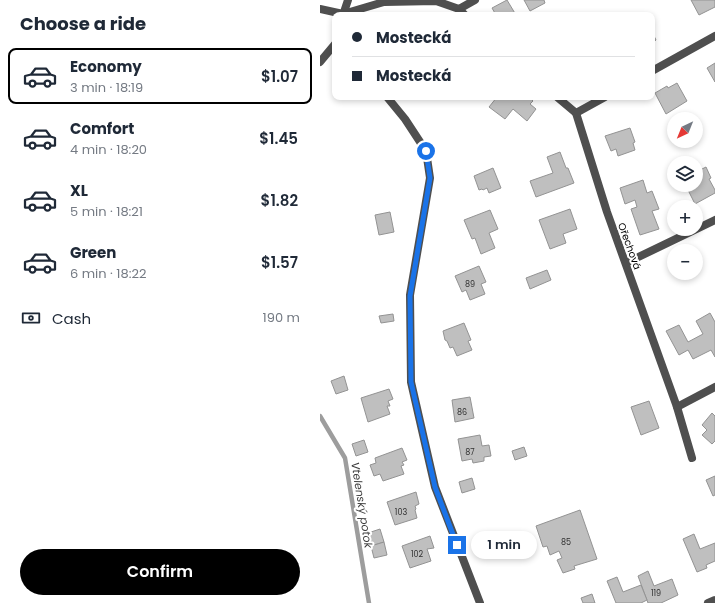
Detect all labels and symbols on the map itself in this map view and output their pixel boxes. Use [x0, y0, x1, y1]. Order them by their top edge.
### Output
north arrow [667, 112, 703, 148]
route start [417, 142, 435, 160]
street label: Ořechová [614, 221, 645, 272]
house number: 89 [465, 279, 475, 290]
house number: 86 [457, 407, 467, 418]
house number: 87 [465, 447, 475, 458]
water label: Vtelenský potok [347, 461, 377, 550]
house number: 103 [395, 507, 407, 518]
callout: 1 min [471, 531, 537, 559]
route end [448, 536, 466, 554]
house number: 85 [561, 537, 571, 548]
house number: 102 [411, 549, 423, 560]
house number: 119 [651, 588, 661, 599]

